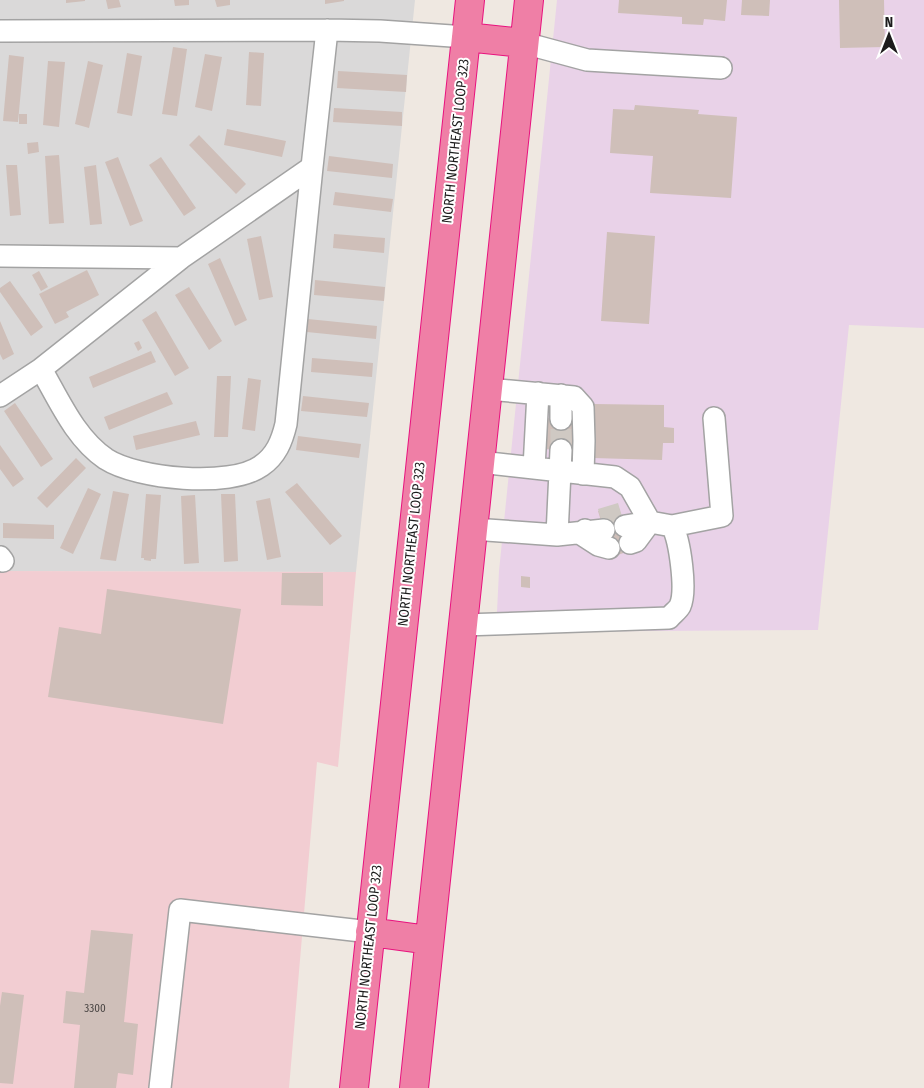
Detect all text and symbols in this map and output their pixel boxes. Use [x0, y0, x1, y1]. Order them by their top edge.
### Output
north arrow [864, 10, 914, 60]
text: N [885, 14, 893, 31]
street label: NORTH NORTHEAST LOOP 323 [438, 58, 473, 224]
street label: NORTH NORTHEAST LOOP 323 [394, 461, 429, 627]
street label: NORTH NORTHEAST LOOP 323 [351, 864, 386, 1030]
house number: 3300 [84, 1002, 106, 1015]

